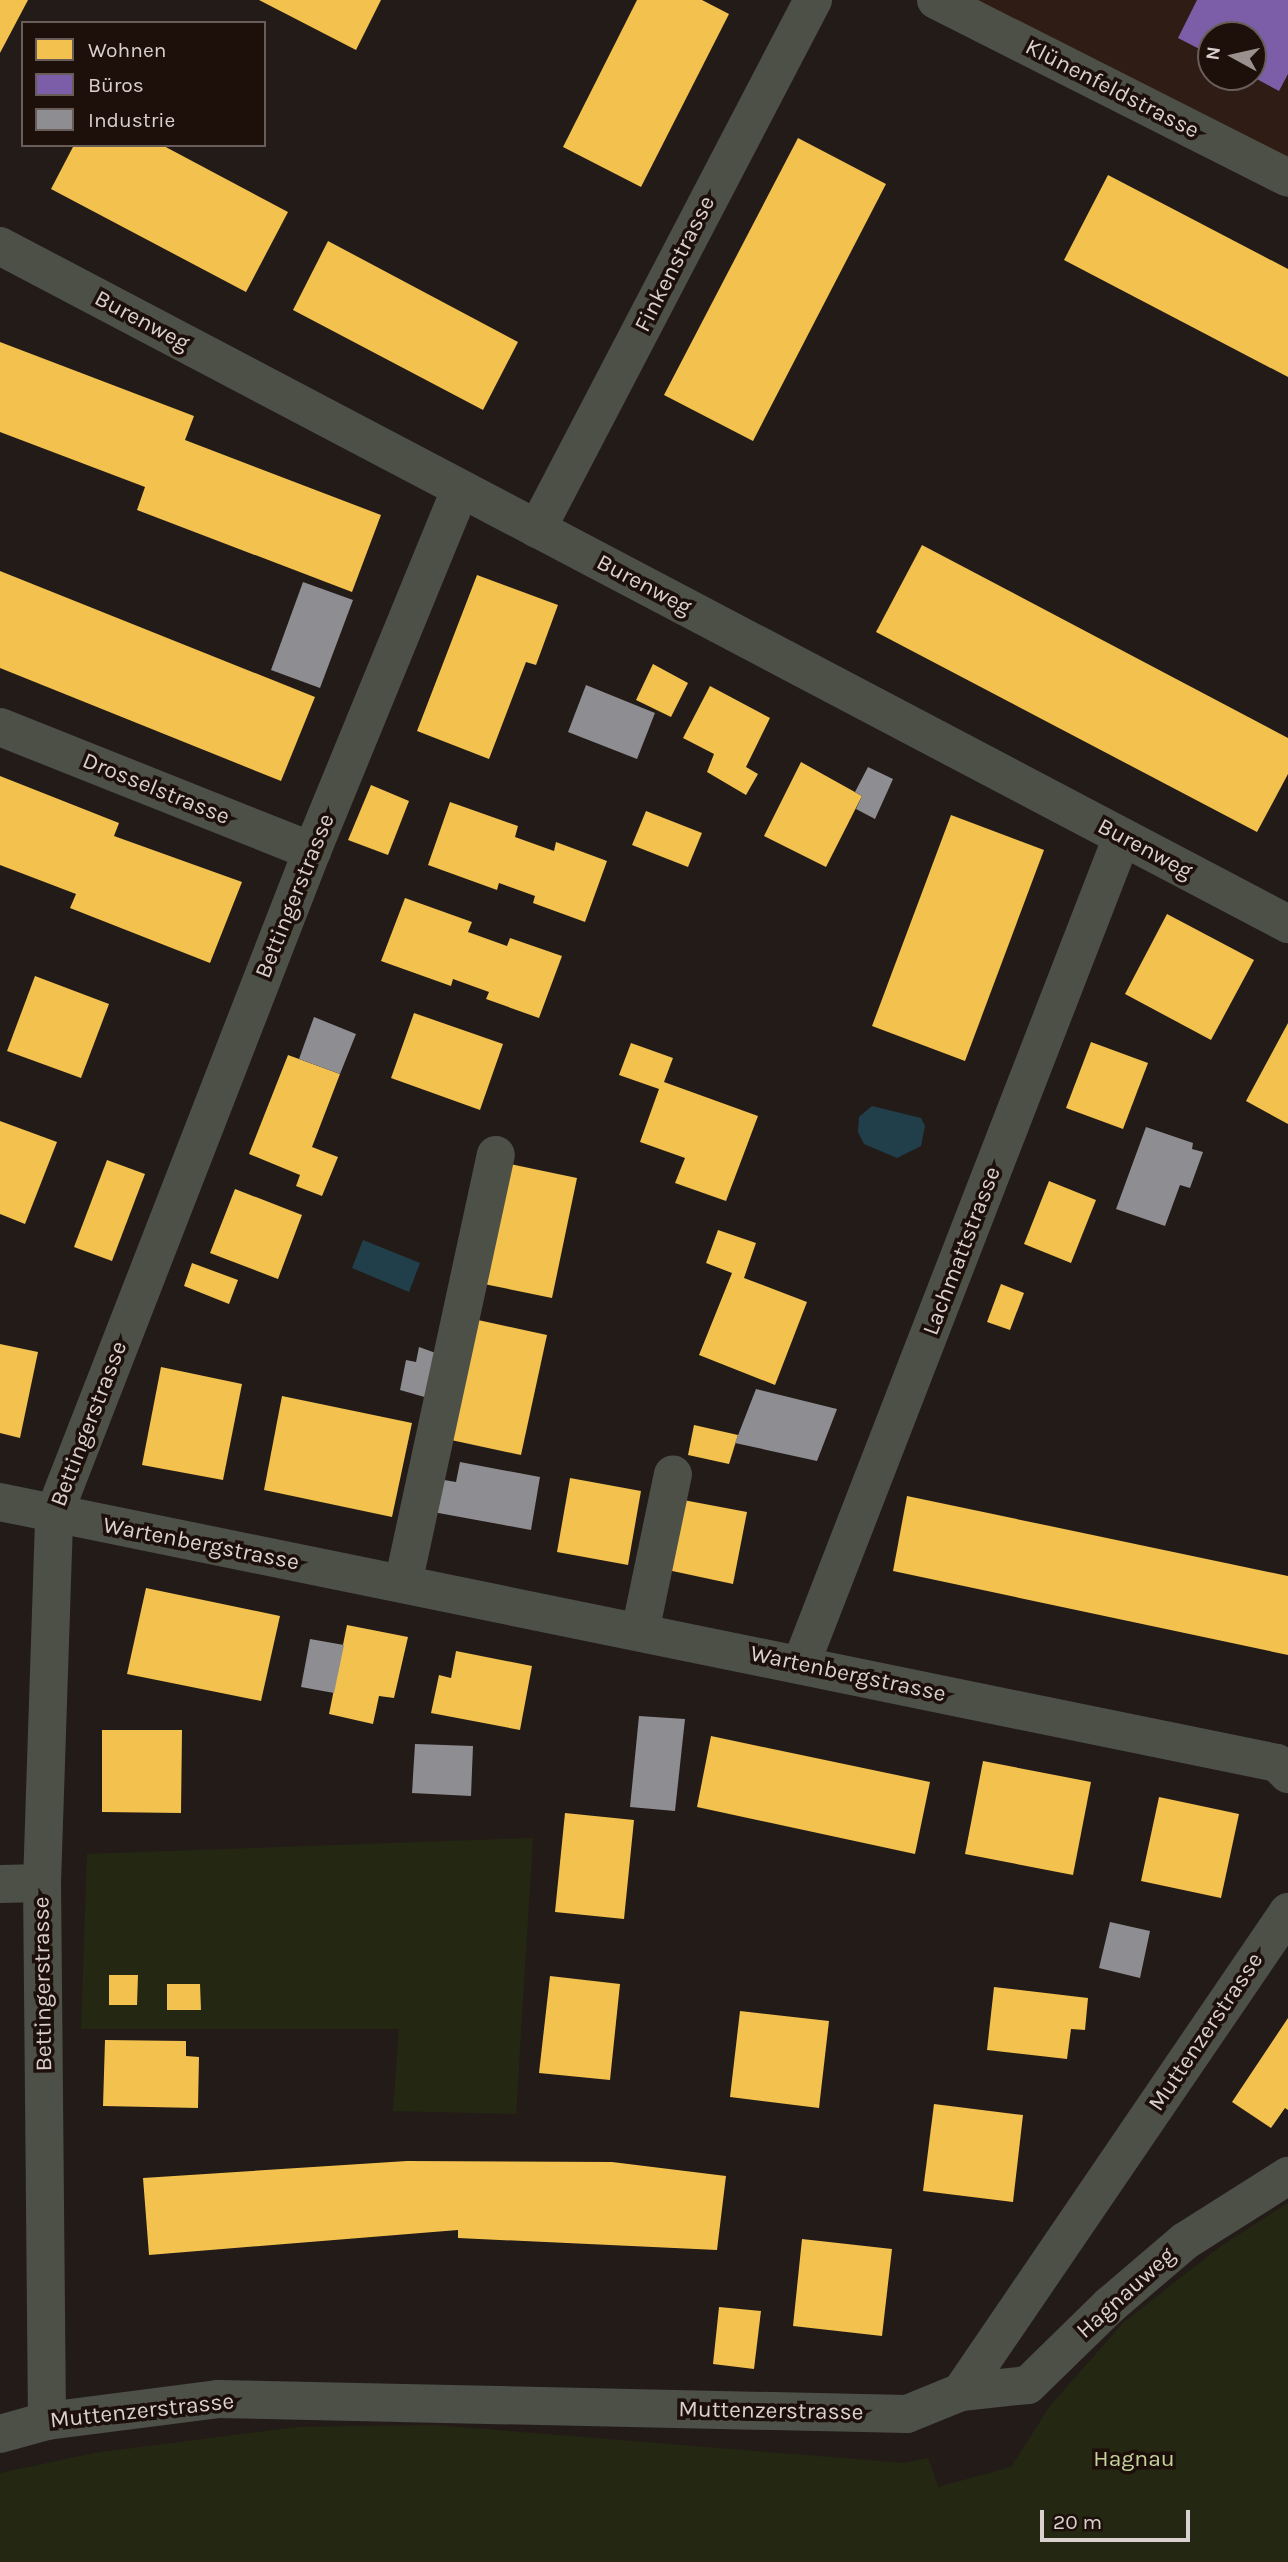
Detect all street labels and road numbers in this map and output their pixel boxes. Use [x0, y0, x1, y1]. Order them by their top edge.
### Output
street label: Klünenfeldstrasse [1020, 33, 1204, 145]
street label: Finkenstrasse [629, 191, 721, 337]
street label: Burenweg [90, 284, 194, 358]
street label: Burenweg [592, 548, 696, 622]
street label: Drosselstrasse [78, 747, 234, 831]
street label: Bettingerstrasse [249, 810, 341, 982]
street label: Burenweg [1093, 812, 1197, 886]
street label: Lachmattstrasse [917, 1163, 1007, 1339]
street label: Bettingerstrasse [45, 1337, 133, 1511]
street label: Wartenbergstrasse [101, 1511, 301, 1577]
street label: Wartenbergstrasse [748, 1640, 948, 1708]
street label: Bettingerstrasse [28, 1896, 58, 2072]
street label: Muttenzerstrasse [1143, 1948, 1269, 2116]
street label: Hagnauweg [1071, 2242, 1181, 2344]
street label: Muttenzerstrasse [49, 2388, 235, 2434]
street label: Muttenzerstrasse [678, 2396, 864, 2426]

